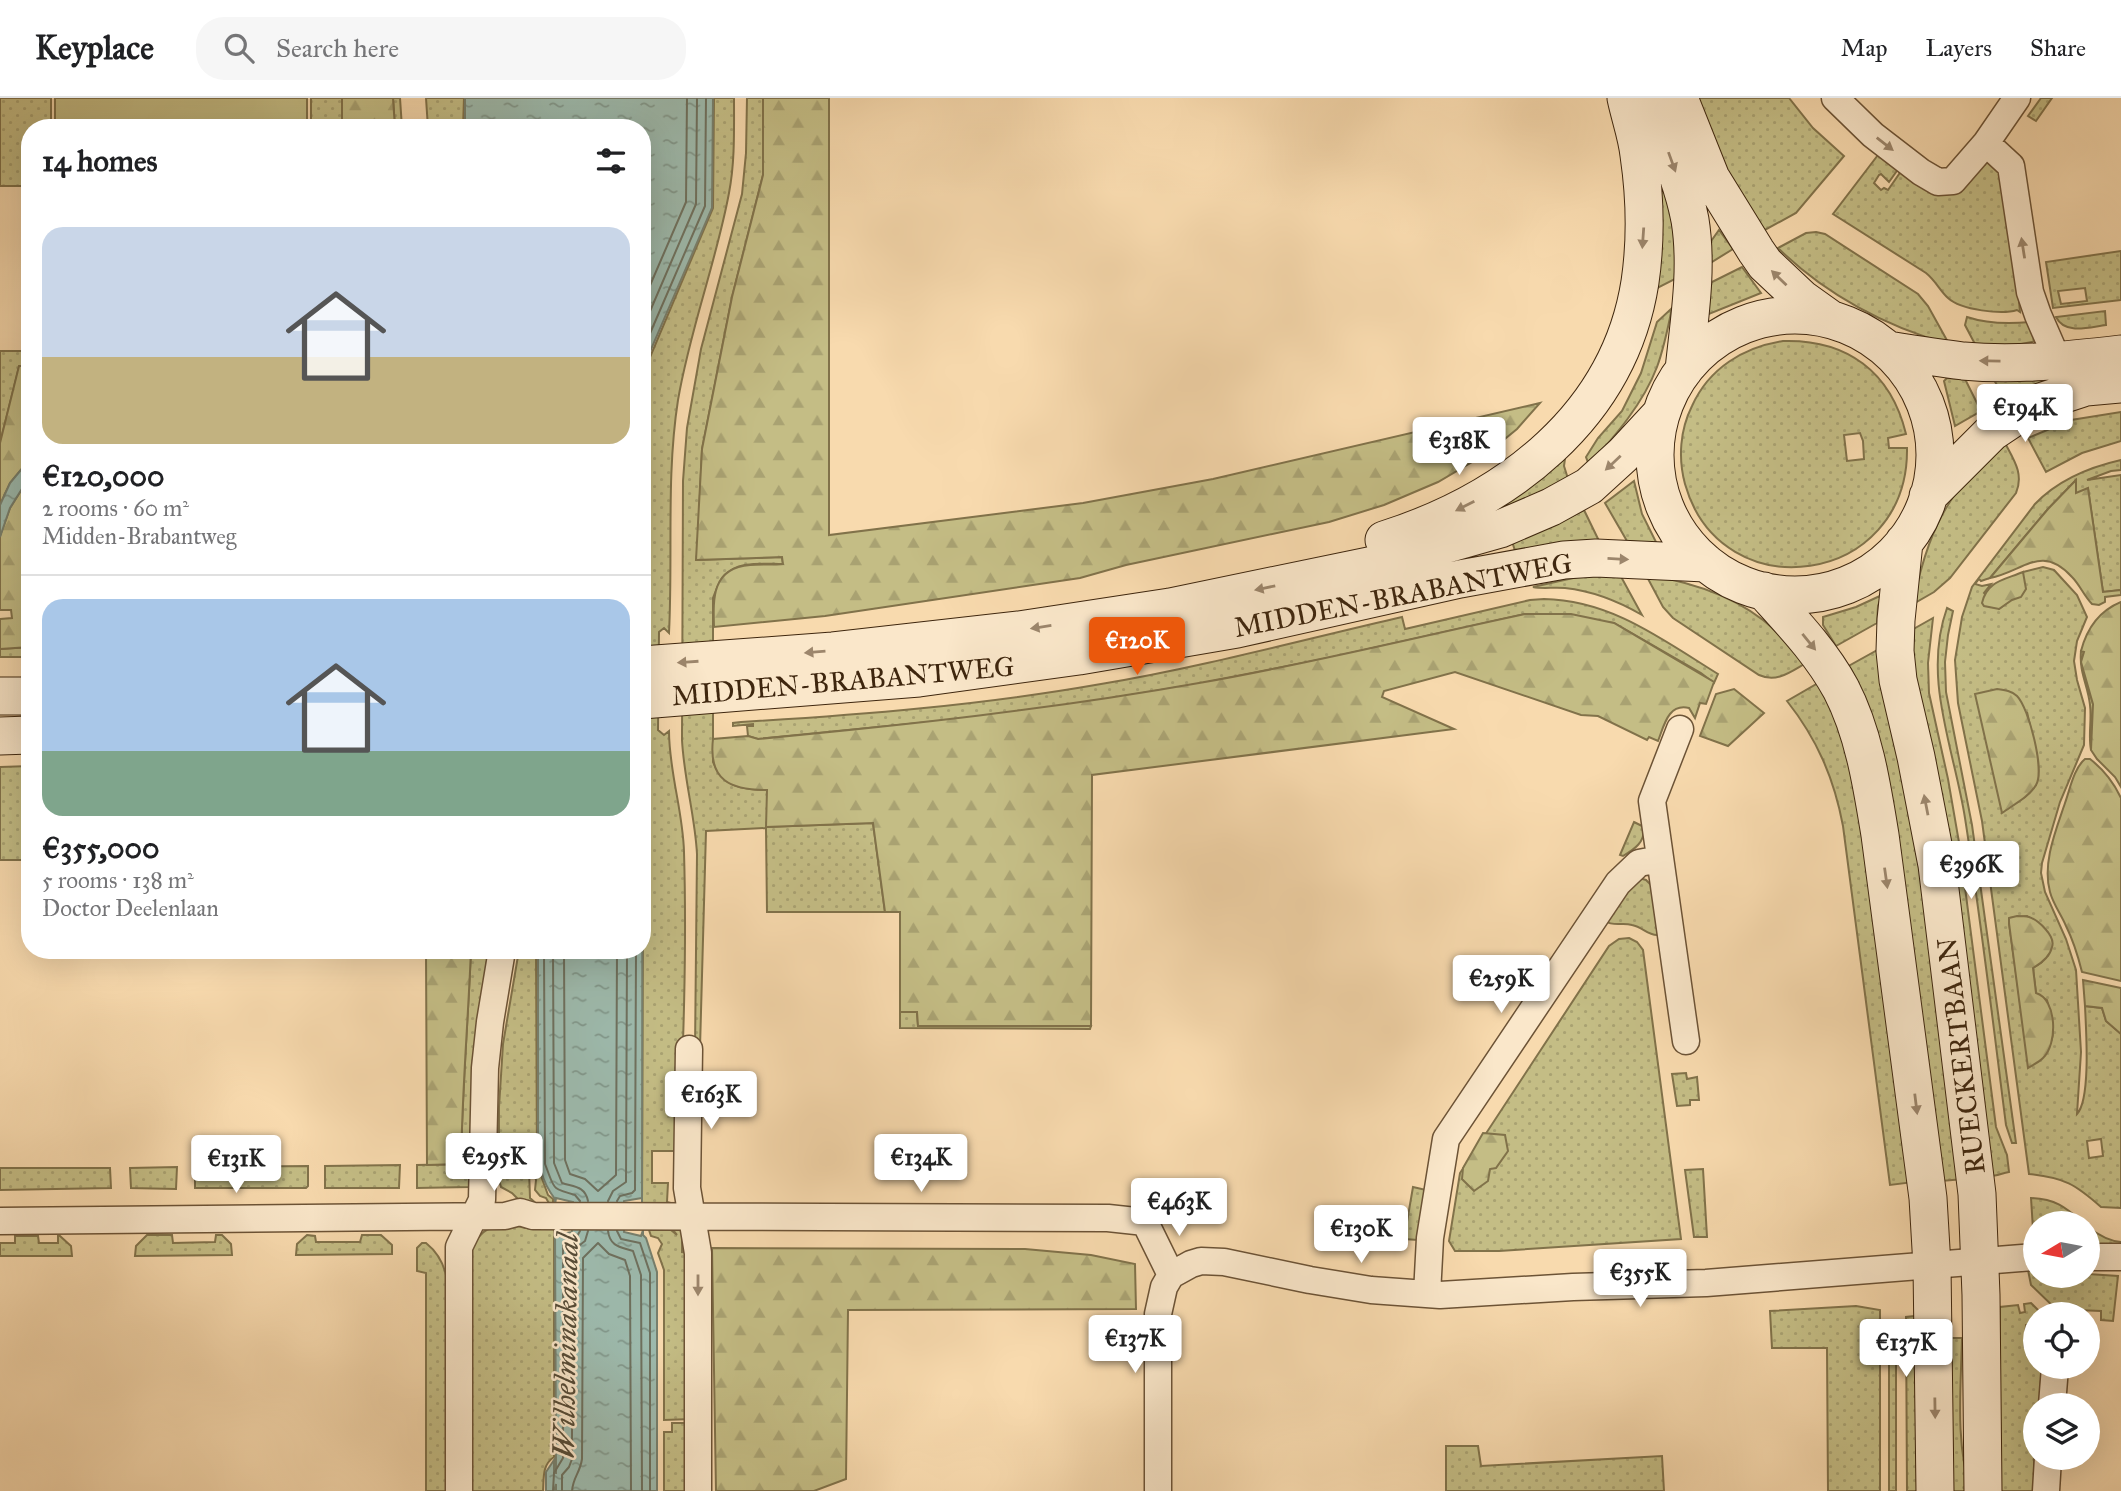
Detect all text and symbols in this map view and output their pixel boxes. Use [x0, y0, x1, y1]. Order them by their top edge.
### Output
search box [196, 17, 686, 80]
text: Keyplace [35, 28, 154, 68]
icon: search [220, 29, 258, 67]
text: Search here [276, 32, 399, 64]
text: Map [1841, 33, 1888, 63]
text: Layers [1926, 33, 1992, 63]
text: Share [2030, 33, 2086, 63]
one-way arrow [1876, 137, 1894, 151]
icon: filters [592, 142, 630, 180]
text: 14 homes [42, 143, 157, 179]
one-way arrow [1666, 152, 1677, 173]
one-way arrow [1637, 227, 1648, 249]
one-way arrow [2018, 237, 2029, 259]
one-way arrow [1771, 271, 1788, 287]
icon: home [273, 273, 399, 399]
one-way arrow [1979, 356, 2001, 367]
pin: €194K [1976, 384, 2074, 444]
text: €194K [1993, 393, 2057, 421]
pin: €318K [1410, 418, 1508, 477]
text: €318K [1429, 426, 1489, 454]
one-way arrow [1605, 455, 1622, 471]
text: €120,000 [42, 458, 164, 494]
text: 2 rooms · 60 m² [42, 494, 189, 522]
one-way arrow [1455, 501, 1475, 512]
text: Midden-Brabantweg [42, 522, 236, 550]
street label: MIDDEN-BRABANTWEG [1231, 545, 1575, 645]
one-way arrow [1607, 554, 1629, 565]
one-way arrow [1254, 582, 1276, 593]
pin: €120K [1088, 618, 1186, 677]
one-way arrow [1030, 622, 1052, 633]
text: €120K [1105, 626, 1169, 654]
one-way arrow [1801, 633, 1816, 650]
icon: home [273, 645, 399, 771]
one-way arrow [804, 647, 826, 658]
street label: MIDDEN-BRABANTWEG [670, 649, 1016, 713]
one-way arrow [676, 657, 698, 668]
one-way arrow [1920, 794, 1931, 816]
text: €355,000 [42, 830, 159, 866]
pin: €396K [1922, 842, 2020, 901]
text: €396K [1939, 850, 2003, 878]
text: 5 rooms · 138 m² [42, 866, 194, 894]
one-way arrow [1880, 867, 1891, 889]
text: Doctor Deelenlaan [42, 894, 219, 922]
street label: RUECKERTBAAN [1929, 936, 1993, 1176]
pin: €259K [1452, 956, 1550, 1015]
text: €259K [1469, 964, 1533, 992]
pin: €163K [662, 1072, 760, 1131]
text: €163K [681, 1080, 741, 1108]
one-way arrow [1910, 1093, 1921, 1115]
pin: €295K [445, 1134, 543, 1193]
pin: €134K [872, 1134, 970, 1194]
pin: €131K [187, 1136, 285, 1195]
text: €295K [462, 1142, 526, 1170]
text: €134K [890, 1143, 952, 1171]
text: €131K [207, 1144, 265, 1172]
pin: €463K [1130, 1178, 1228, 1238]
text: €463K [1147, 1187, 1211, 1215]
pin: €130K [1312, 1206, 1410, 1265]
north arrow [2023, 1211, 2100, 1288]
map controls [2023, 1211, 2100, 1470]
text: €130K [1330, 1214, 1392, 1242]
water label: Wilhelminakanaal [546, 1230, 586, 1459]
pin: €355K [1591, 1250, 1689, 1309]
text: €355K [1610, 1258, 1670, 1286]
one-way arrow [692, 1274, 704, 1296]
button: locate [2023, 1302, 2100, 1379]
pin: €137K [1086, 1316, 1184, 1375]
pin: €137K [1857, 1320, 1955, 1379]
text: €137K [1105, 1324, 1165, 1352]
text: €137K [1876, 1328, 1936, 1356]
button: layers [2023, 1393, 2100, 1470]
one-way arrow [1929, 1397, 1941, 1419]

